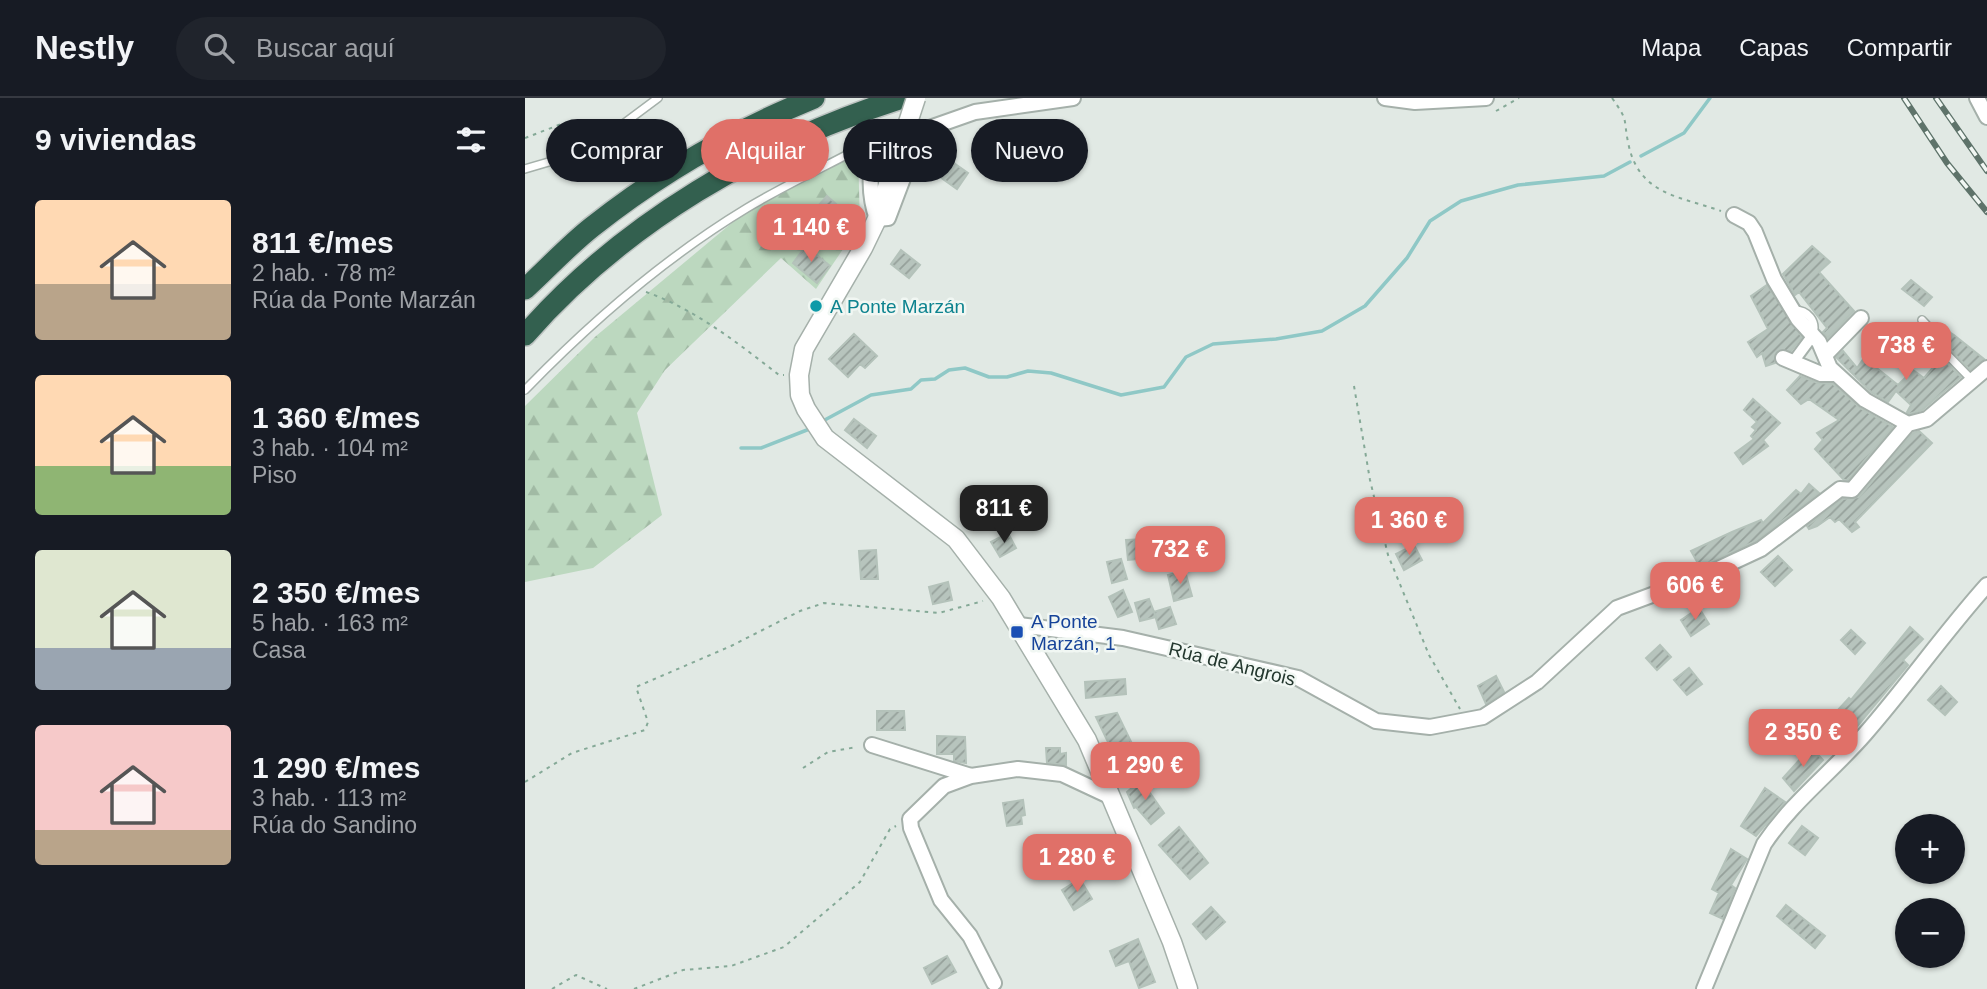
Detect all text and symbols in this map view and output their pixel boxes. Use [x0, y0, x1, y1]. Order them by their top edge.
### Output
search box [176, 17, 666, 80]
text: Nestly [35, 29, 134, 66]
icon: search [200, 29, 238, 67]
text: Buscar aquí [256, 33, 395, 63]
text: Mapa [1641, 34, 1701, 61]
text: Capas [1739, 34, 1809, 61]
text: Compartir [1847, 34, 1952, 61]
chip: Comprar [546, 119, 687, 182]
chip: Alquilar [701, 119, 829, 182]
chip: Filtros [843, 119, 957, 182]
chip: Nuevo [971, 119, 1088, 182]
icon: filters [452, 121, 490, 159]
text: 9 viviendas [35, 123, 197, 156]
pin: 1 140 € [746, 204, 876, 264]
text: 1 140 € [773, 214, 849, 240]
text: 811 €/mes [252, 226, 394, 259]
icon: home [91, 228, 175, 312]
text: 2 hab. · 78 m² [252, 260, 395, 286]
text: Rúa da Ponte Marzán [252, 287, 476, 313]
place label: A Ponte Marzán [830, 296, 965, 317]
marker: A Ponte Marzán [808, 298, 824, 314]
pin: 738 € [1857, 322, 1955, 382]
text: 738 € [1877, 332, 1935, 358]
text: 1 360 €/mes [252, 401, 420, 434]
icon: home [91, 403, 175, 487]
text: 3 hab. · 104 m² [252, 435, 408, 461]
text: Piso [252, 462, 297, 488]
pin: 811 € [955, 486, 1053, 545]
text: 811 € [976, 495, 1032, 521]
pin: 1 360 € [1344, 498, 1474, 557]
text: 1 360 € [1371, 507, 1447, 533]
pin: 732 € [1131, 526, 1229, 586]
text: 732 € [1151, 536, 1209, 562]
pin: 606 € [1646, 562, 1744, 622]
text: 606 € [1666, 572, 1724, 598]
text: 2 350 €/mes [252, 576, 420, 609]
icon: home [91, 578, 175, 662]
text: 5 hab. · 163 m² [252, 610, 408, 636]
place label: A Ponte Marzán, 1 [1031, 611, 1115, 654]
marker: A Ponte Marzán, 1 [1009, 624, 1025, 640]
text: Casa [252, 637, 306, 663]
street label: Rúa de Angrois [1166, 638, 1298, 690]
pin: 2 350 € [1738, 710, 1868, 769]
text: 2 350 € [1765, 719, 1841, 745]
pin: 1 290 € [1080, 742, 1210, 802]
text: 1 290 €/mes [252, 751, 420, 784]
text: 1 290 € [1107, 752, 1183, 778]
icon: home [91, 753, 175, 837]
text: 3 hab. · 113 m² [252, 785, 406, 811]
text: Rúa do Sandino [252, 812, 417, 838]
map controls [1895, 814, 1965, 968]
button: + [1895, 814, 1965, 884]
pin: 1 280 € [1012, 834, 1142, 894]
text: 1 280 € [1039, 844, 1115, 870]
button: − [1895, 898, 1965, 968]

